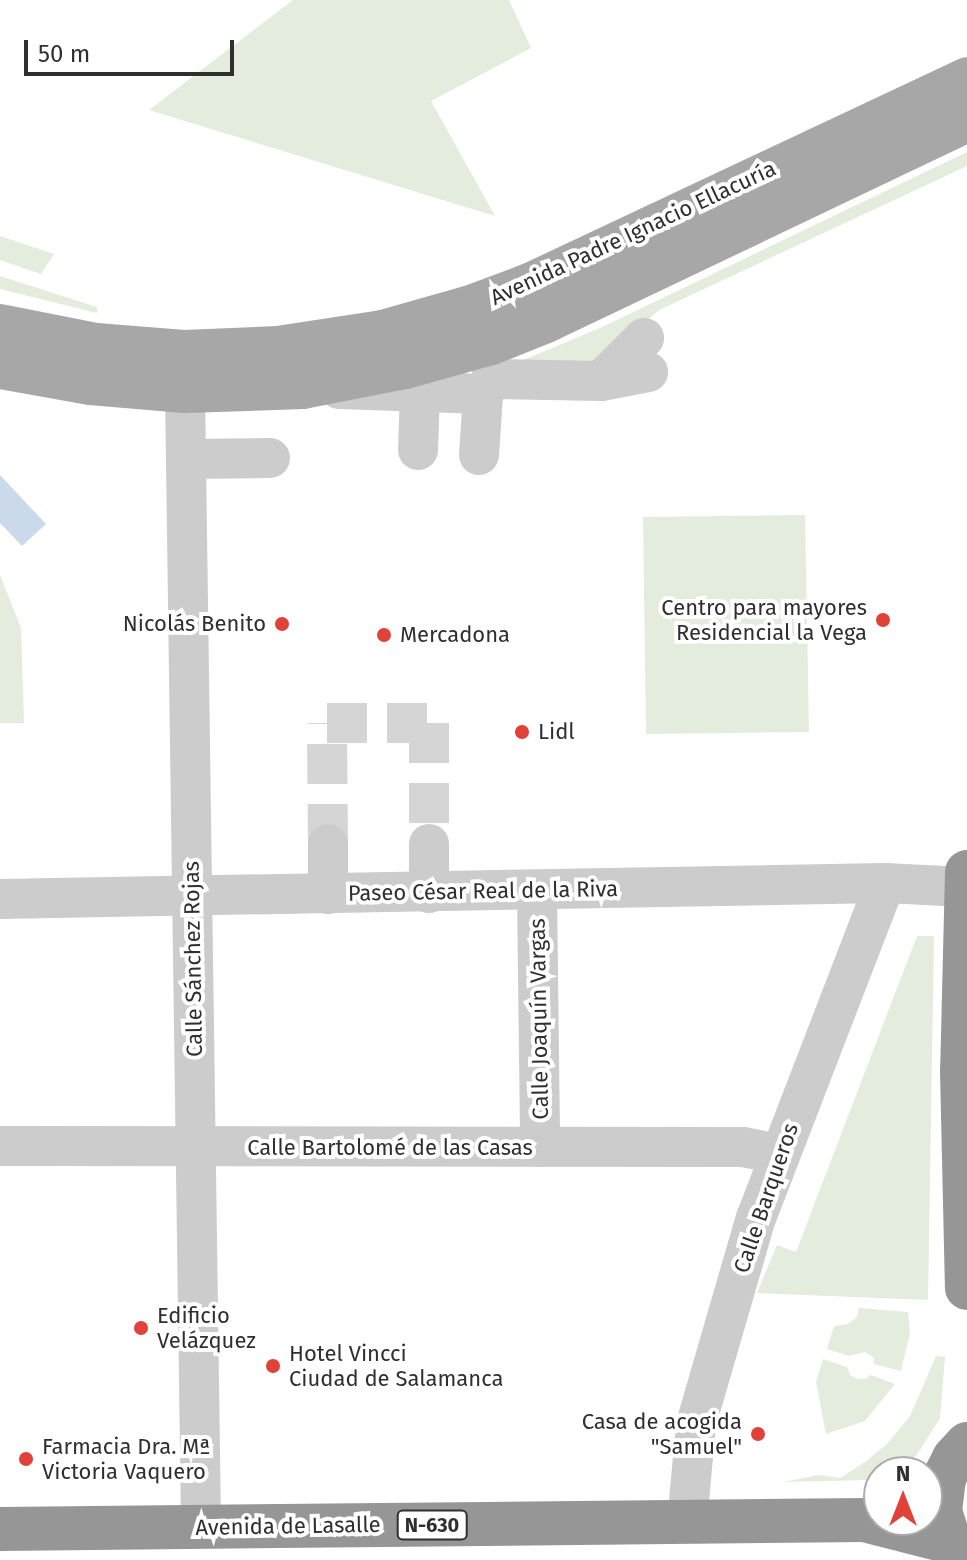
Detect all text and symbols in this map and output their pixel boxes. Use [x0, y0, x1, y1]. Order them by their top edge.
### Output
scale bar [28, 24, 238, 74]
text: 50 m [38, 40, 90, 68]
street label: Avenida Padre Ignacio Ellacuría [486, 155, 780, 311]
place label: Centro para mayores Residencial la Vega [661, 594, 867, 646]
place label: Nicolás Benito [123, 611, 266, 637]
marker: Centro para mayores Residencial la Vega [874, 611, 892, 629]
marker: Nicolás Benito [273, 615, 291, 633]
place label: Mercadona [400, 622, 510, 648]
marker: Mercadona [375, 626, 393, 644]
place label: Lidl [538, 719, 575, 745]
marker: Lidl [513, 723, 531, 741]
street label: Calle Sánchez Rojas [178, 861, 208, 1057]
street label: Paseo César Real de la Riva [348, 875, 618, 907]
street label: Calle Joaquín Vargas [524, 918, 554, 1120]
street label: Calle Barqueros [728, 1120, 804, 1276]
street label: Calle Bartolomé de las Casas [247, 1135, 533, 1161]
place label: Edificio Velázquez [157, 1302, 256, 1354]
marker: Edificio Velázquez [132, 1319, 150, 1337]
place label: Hotel Vincci Ciudad de Salamanca [289, 1340, 503, 1392]
marker: Hotel Vincci Ciudad de Salamanca [264, 1357, 282, 1375]
place label: Casa de acogida "Samuel" [582, 1408, 742, 1460]
marker: Casa de acogida "Samuel" [749, 1425, 767, 1443]
place label: Farmacia Dra. Mª Victoria Vaquero [42, 1433, 210, 1484]
marker: Farmacia Dra. Mª Victoria Vaquero [17, 1450, 35, 1468]
north arrow [863, 1456, 943, 1536]
text: N [896, 1460, 910, 1487]
road number: N-630 [396, 1509, 468, 1541]
street label: Avenida de Lasalle [195, 1511, 381, 1541]

